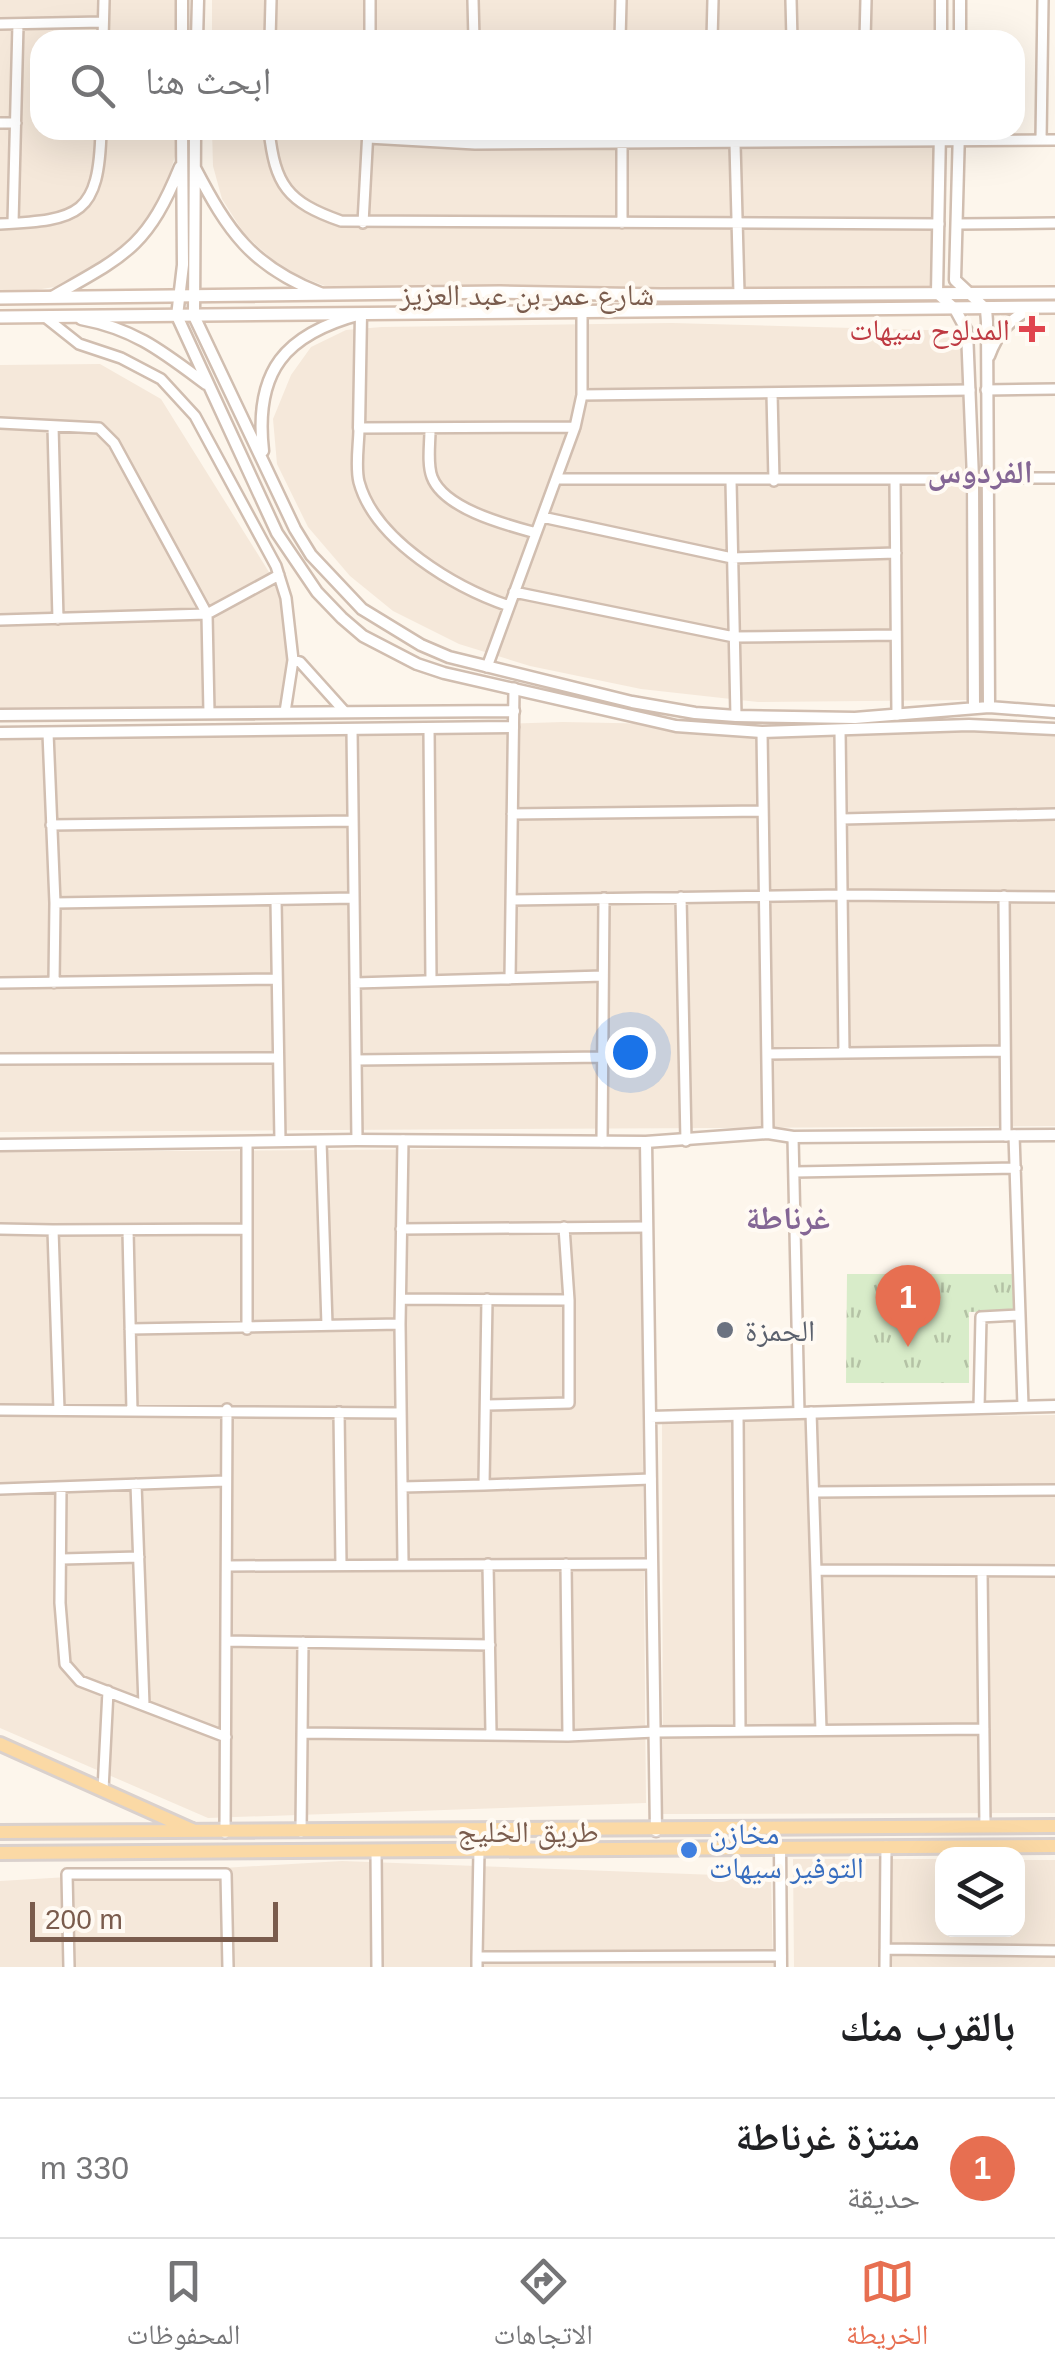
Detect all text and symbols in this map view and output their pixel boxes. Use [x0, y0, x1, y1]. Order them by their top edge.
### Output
search box [30, 30, 1025, 140]
icon: search [65, 58, 120, 113]
text: ابحث هنا [145, 60, 271, 102]
street label: شارع عمر بن عبد العزيز [399, 278, 654, 314]
place label: المدلوح سيهات [849, 313, 1010, 349]
marker: المدلوح سيهات [1019, 316, 1045, 342]
district label: الفردوس [927, 454, 1033, 491]
your location [605, 1027, 656, 1078]
district label: غرناطة [746, 1200, 830, 1236]
pin: 1 [876, 1264, 940, 1347]
place label: الحمزة [745, 1314, 815, 1347]
marker: الحمزة [714, 1319, 736, 1341]
street label: طريق الخليج [457, 1815, 599, 1851]
place label: مخازن التوفير سيهات [709, 1817, 864, 1885]
marker: مخازن التوفير سيهات [678, 1839, 700, 1861]
map controls [935, 1847, 1025, 1937]
button: layers [935, 1847, 1025, 1937]
scale bar [30, 1897, 278, 1942]
text: 200 m [45, 1904, 123, 1935]
text: بالقرب منك [839, 2003, 1015, 2050]
text: منتزة غرناطة [735, 2116, 920, 2158]
text: 330 m [40, 2150, 129, 2186]
text: 1 [974, 2150, 991, 2186]
text: حديقة [847, 2179, 920, 2215]
tab: المحفوظات [127, 2254, 240, 2362]
tab: الاتجاهات [494, 2254, 593, 2362]
tab: الخريطة [846, 2254, 928, 2362]

